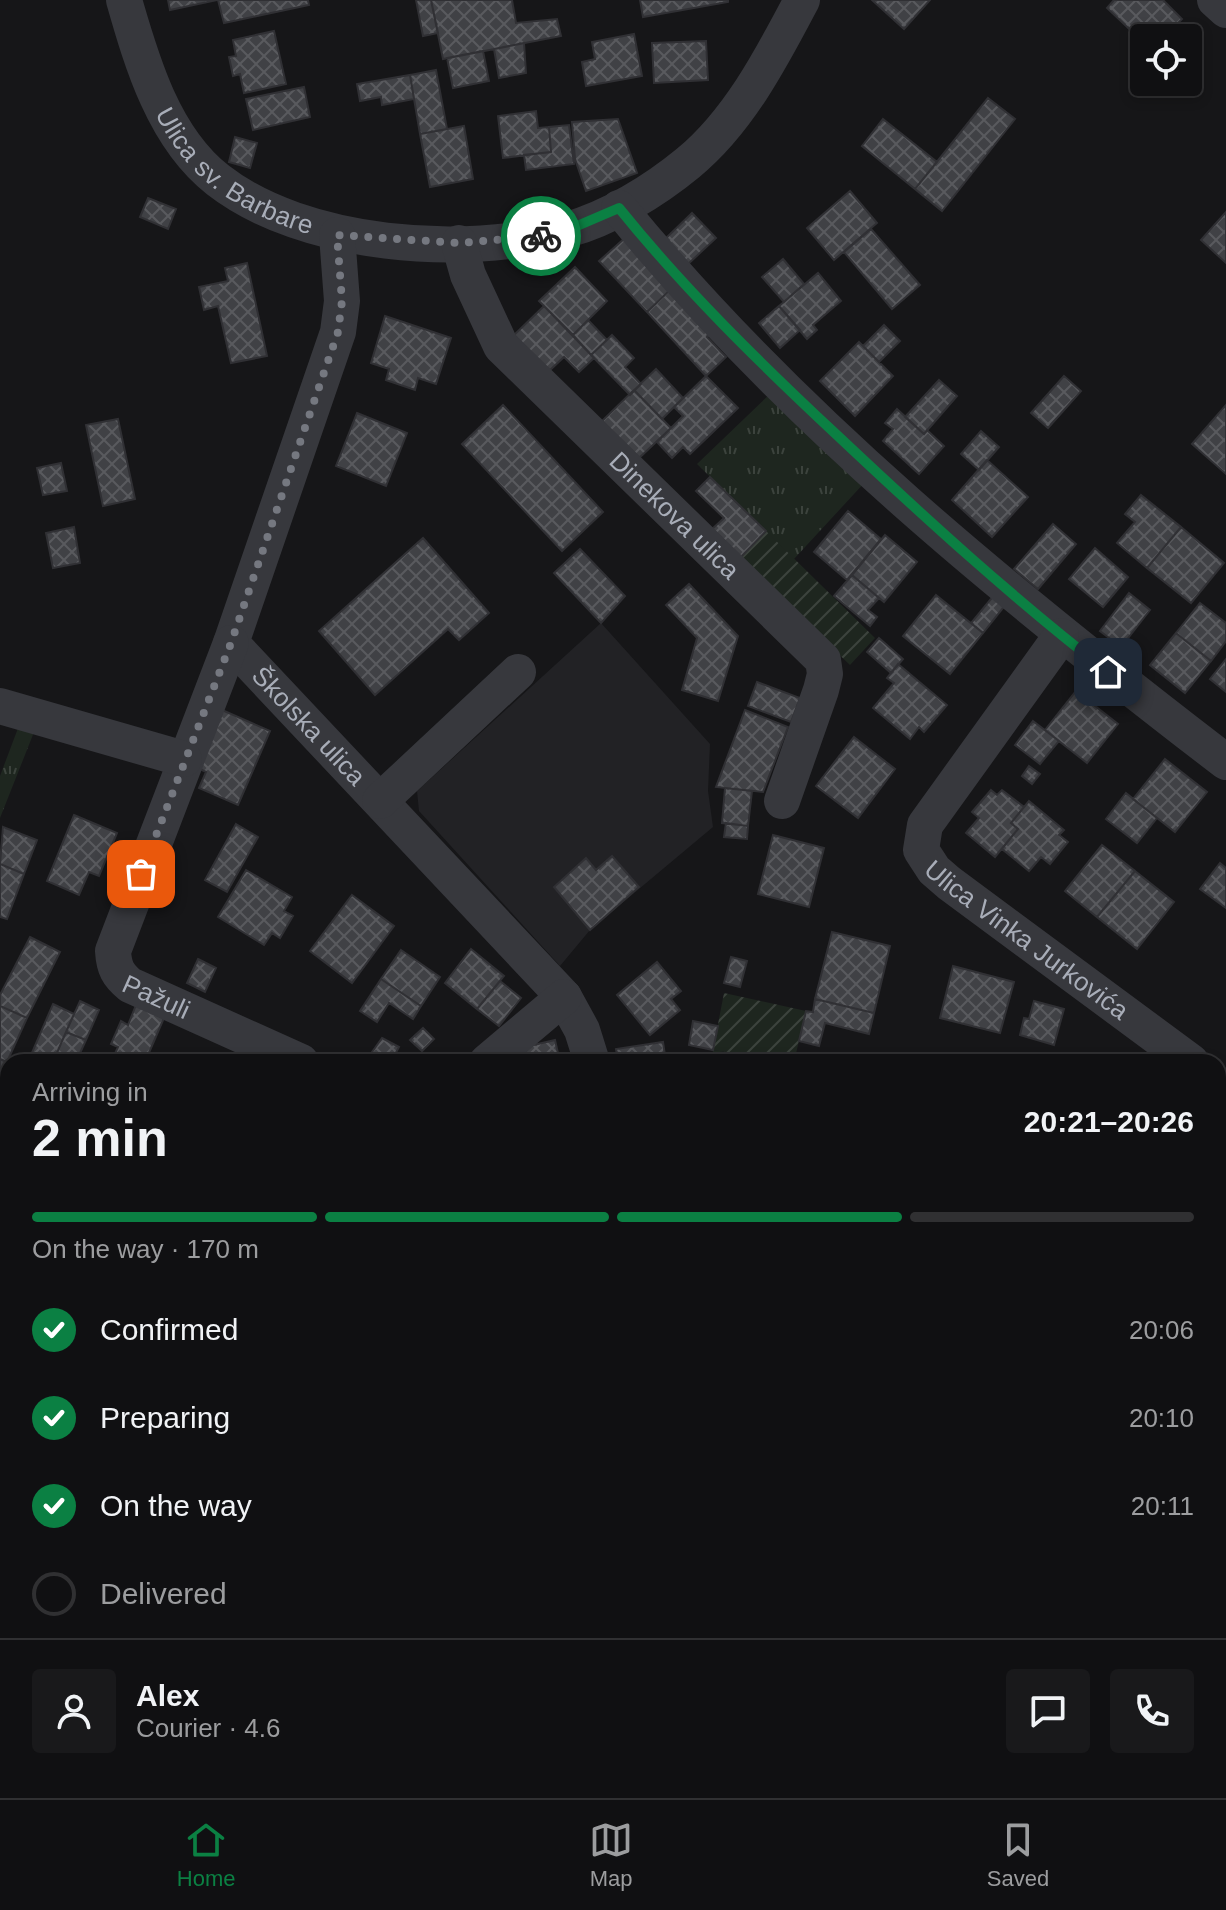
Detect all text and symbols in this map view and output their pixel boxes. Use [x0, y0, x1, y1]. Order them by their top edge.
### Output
map controls [1130, 24, 1202, 96]
button: locate [1130, 24, 1202, 96]
street label: Ulica sv. Barbare [150, 102, 317, 240]
courier [501, 196, 581, 276]
icon: bike [519, 214, 563, 258]
street label: Dinekova ulica [604, 445, 746, 585]
pin [1074, 638, 1142, 706]
icon: home [1086, 650, 1130, 694]
street label: Školska ulica [246, 660, 372, 792]
pin [107, 840, 175, 908]
icon: bag [119, 852, 163, 896]
street label: Ulica Vinka Jurkovića [919, 854, 1135, 1026]
street label: Pažuli [118, 969, 195, 1025]
text: Arriving in [32, 1077, 148, 1107]
text: 20:21–20:26 [1024, 1105, 1194, 1138]
text: 2 min [32, 1109, 168, 1167]
text: On the way · 170 m [32, 1234, 259, 1264]
icon: check [32, 1308, 76, 1352]
text: Confirmed [100, 1313, 238, 1346]
text: 20:06 [1129, 1315, 1194, 1345]
icon: check [32, 1396, 76, 1440]
text: Preparing [100, 1401, 230, 1434]
text: 20:10 [1129, 1403, 1194, 1433]
icon: check [32, 1484, 76, 1528]
text: On the way [100, 1489, 252, 1522]
text: 20:11 [1131, 1491, 1194, 1521]
text: Delivered [100, 1577, 227, 1610]
button: person [32, 1669, 116, 1753]
button: chat [1006, 1669, 1090, 1753]
button: phone [1110, 1669, 1194, 1753]
text: Alex [136, 1679, 199, 1712]
text: Courier · 4.6 [136, 1713, 281, 1743]
tab: Home [177, 1818, 236, 1892]
tab: Map [589, 1818, 633, 1892]
tab: Saved [987, 1818, 1049, 1892]

